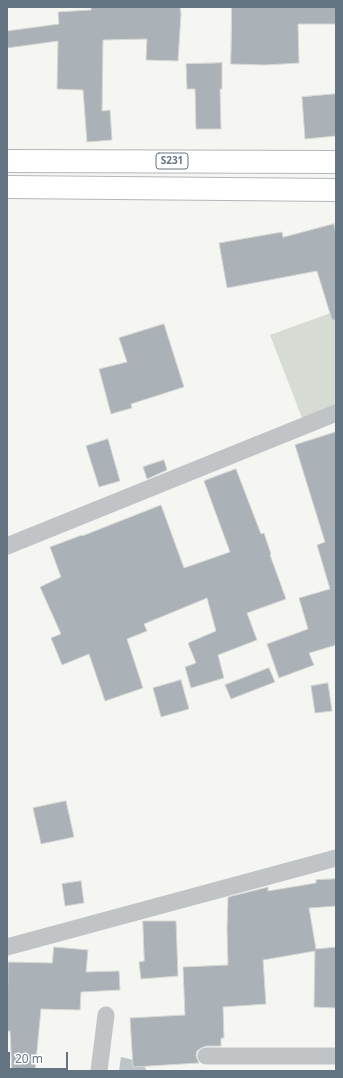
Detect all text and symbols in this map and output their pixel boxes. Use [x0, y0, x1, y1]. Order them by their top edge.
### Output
road number: S231 [156, 153, 188, 169]
scale bar [10, 1044, 70, 1070]
text: 20 m [15, 1050, 43, 1067]

